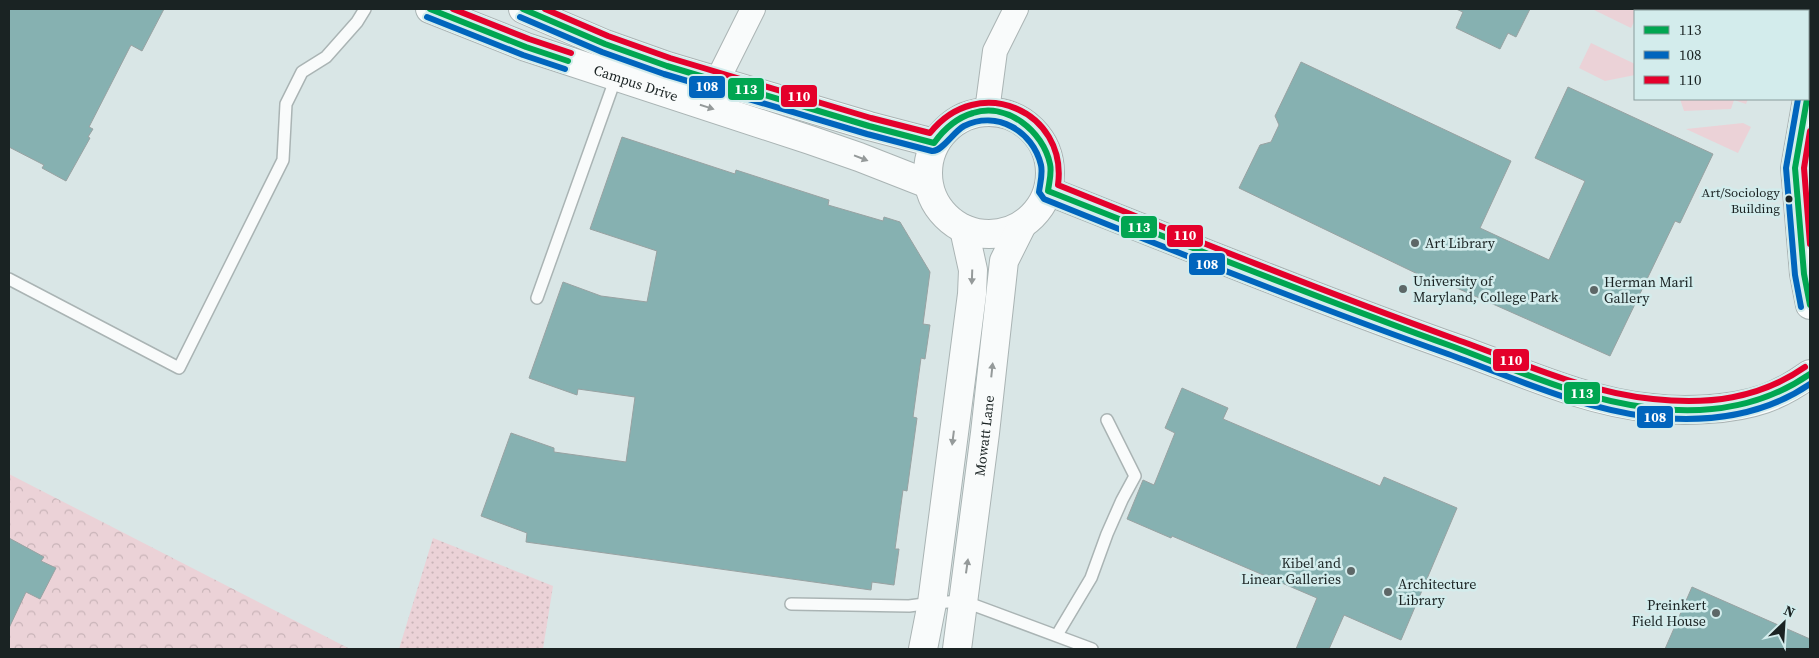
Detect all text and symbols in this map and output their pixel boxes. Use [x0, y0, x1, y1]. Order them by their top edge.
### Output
legend [1634, 10, 1809, 100]
text: 113 [1679, 19, 1702, 40]
text: 108 [1679, 44, 1702, 65]
street label: Campus Drive [591, 60, 681, 106]
text: 110 [1679, 69, 1702, 90]
line badge: 108 [688, 75, 726, 99]
text: 108 [696, 76, 718, 96]
line badge: 113 [727, 77, 765, 101]
text: 113 [735, 79, 758, 99]
line badge: 110 [780, 84, 818, 108]
text: 110 [788, 86, 811, 106]
one-way arrow [700, 103, 715, 111]
one-way arrow [854, 154, 869, 162]
place label: Art/Sociology Building [1702, 184, 1780, 217]
marker: Art/Sociology Building [1784, 194, 1794, 204]
line badge: 113 [1120, 215, 1158, 239]
text: 113 [1128, 217, 1151, 237]
line badge: 110 [1166, 224, 1204, 248]
text: 110 [1174, 225, 1197, 245]
place label: Art Library [1425, 233, 1496, 253]
marker: Art Library [1409, 237, 1421, 249]
line badge: 108 [1188, 252, 1226, 276]
text: 108 [1196, 254, 1218, 274]
one-way arrow [968, 269, 976, 285]
place label: University of Maryland, College Park [1413, 271, 1559, 307]
place label: Herman Maril Gallery [1604, 272, 1693, 308]
marker: University of Maryland, College Park [1397, 283, 1409, 295]
marker: Herman Maril Gallery [1588, 284, 1600, 296]
line badge: 110 [1492, 348, 1530, 372]
text: 110 [1500, 350, 1523, 370]
one-way arrow [988, 362, 996, 378]
line badge: 113 [1563, 381, 1601, 405]
text: 113 [1571, 383, 1594, 403]
street label: Mowatt Lane [970, 394, 999, 477]
line badge: 108 [1636, 405, 1674, 429]
text: 108 [1644, 407, 1666, 427]
one-way arrow [949, 431, 957, 447]
place label: Kibel and Linear Galleries [1241, 553, 1341, 589]
one-way arrow [963, 558, 971, 574]
marker: Kibel and Linear Galleries [1345, 565, 1357, 577]
place label: Architecture Library [1398, 574, 1477, 610]
marker: Architecture Library [1382, 586, 1394, 598]
place label: Preinkert Field House [1632, 595, 1706, 631]
north arrow [1759, 598, 1809, 648]
text: N [1781, 600, 1798, 622]
marker: Preinkert Field House [1710, 607, 1722, 619]

